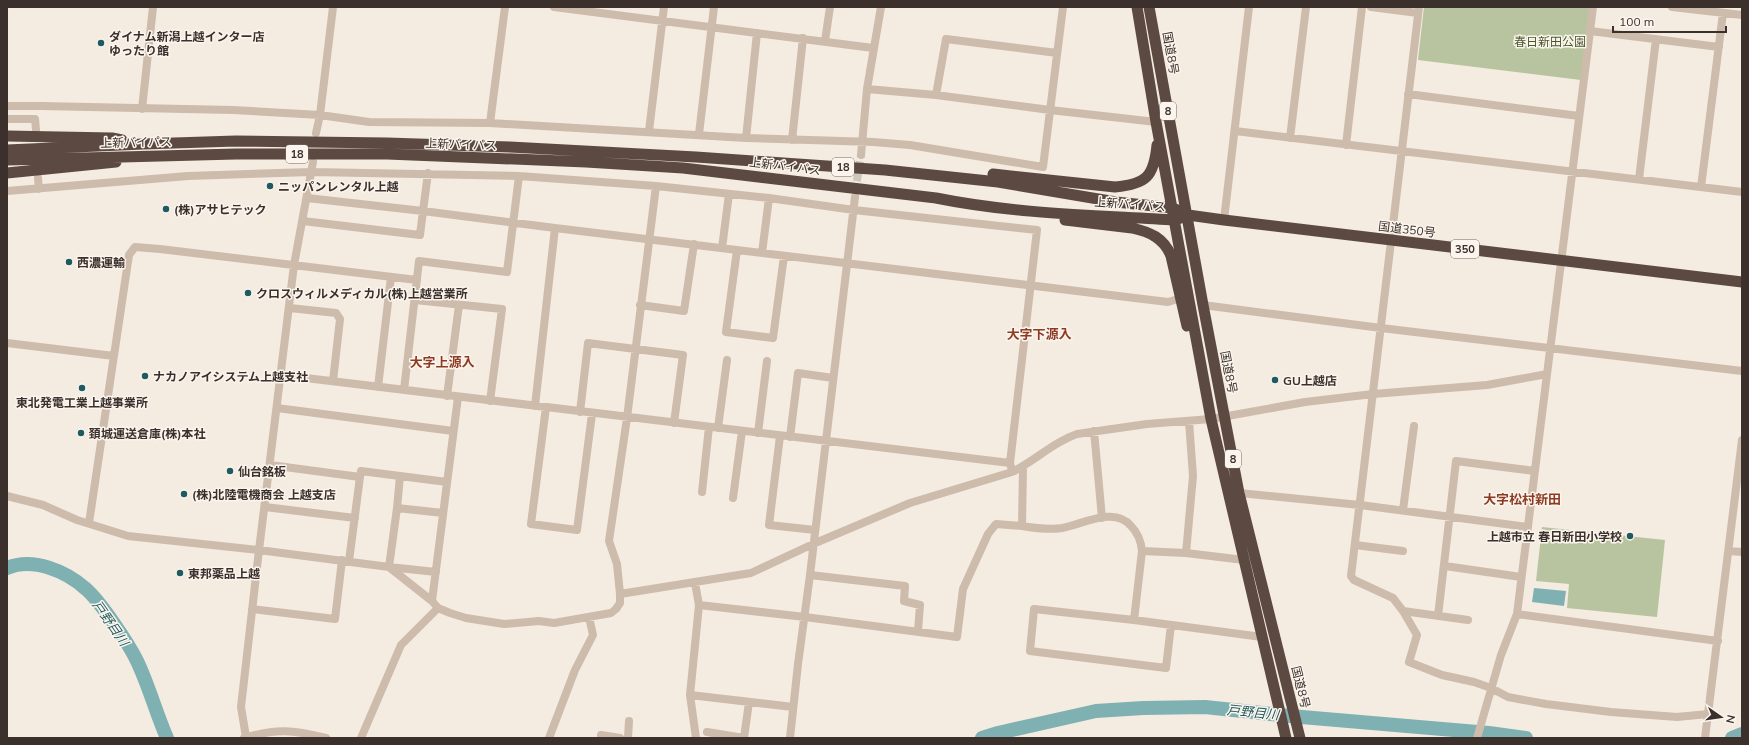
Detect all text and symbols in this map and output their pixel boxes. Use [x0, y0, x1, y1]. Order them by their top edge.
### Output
scale bar [1613, 8, 1726, 34]
text: 100 m [1619, 14, 1654, 29]
place label: ダイナム新潟上越インター店 ゆったり館 [109, 29, 264, 58]
street label: 国道8号 [1160, 30, 1182, 76]
park label: 春日新田公園 [1514, 34, 1586, 49]
marker: ダイナム新潟上越インター店 ゆったり館 [96, 38, 106, 48]
road number: 8 [1160, 102, 1176, 120]
street label: 上新バイパス [100, 134, 172, 150]
street label: 上新バイパス [425, 135, 497, 153]
road number: 18 [286, 145, 308, 163]
street label: 上新バイパス [748, 154, 822, 178]
road number: 18 [832, 158, 854, 176]
place label: ニッパンレンタル上越 [278, 179, 399, 194]
marker: ニッパンレンタル上越 [265, 181, 275, 191]
street label: 上新バイパス [1094, 194, 1166, 214]
place label: (株)アサヒテック [174, 202, 267, 217]
marker: (株)アサヒテック [161, 204, 171, 214]
street label: 国道350号 [1377, 218, 1437, 240]
road number: 350 [1451, 240, 1479, 258]
place label: 西濃運輸 [77, 255, 125, 270]
marker: 西濃運輸 [64, 257, 74, 267]
place label: クロスウィルメディカル(株)上越営業所 [256, 286, 468, 301]
marker: クロスウィルメディカル(株)上越営業所 [243, 288, 253, 298]
district label: 大字下源入 [1006, 326, 1072, 342]
street label: 国道8号 [1218, 349, 1240, 395]
district label: 大字上源入 [409, 354, 475, 370]
place label: ナカノアイシステム上越支社 [153, 369, 308, 384]
marker: ナカノアイシステム上越支社 [140, 371, 150, 381]
place label: GU上越店 [1283, 373, 1337, 388]
marker: GU上越店 [1270, 375, 1280, 385]
marker: 東北発電工業上越事業所 [77, 383, 87, 393]
place label: 東北発電工業上越事業所 [16, 395, 148, 410]
place label: 頚城運送倉庫(株)本社 [88, 426, 206, 441]
marker: 頚城運送倉庫(株)本社 [76, 428, 86, 438]
road number: 8 [1225, 450, 1241, 468]
place label: 仙台銘板 [238, 464, 286, 479]
marker: 仙台銘板 [225, 466, 235, 476]
place label: (株)北陸電機商会 上越支店 [192, 487, 336, 502]
marker: (株)北陸電機商会 上越支店 [179, 489, 189, 499]
district label: 大字松村新田 [1483, 491, 1561, 507]
place label: 上越市立 春日新田小学校 [1487, 529, 1622, 544]
marker: 上越市立 春日新田小学校 [1625, 531, 1635, 541]
place label: 東邦薬品上越 [188, 566, 260, 581]
marker: 東邦薬品上越 [175, 568, 185, 578]
water label: 戸野目川 [90, 597, 134, 651]
street label: 国道8号 [1288, 664, 1314, 710]
north arrow [1701, 697, 1741, 737]
water label: 戸野目川 [1226, 701, 1282, 723]
text: N [1723, 714, 1738, 725]

